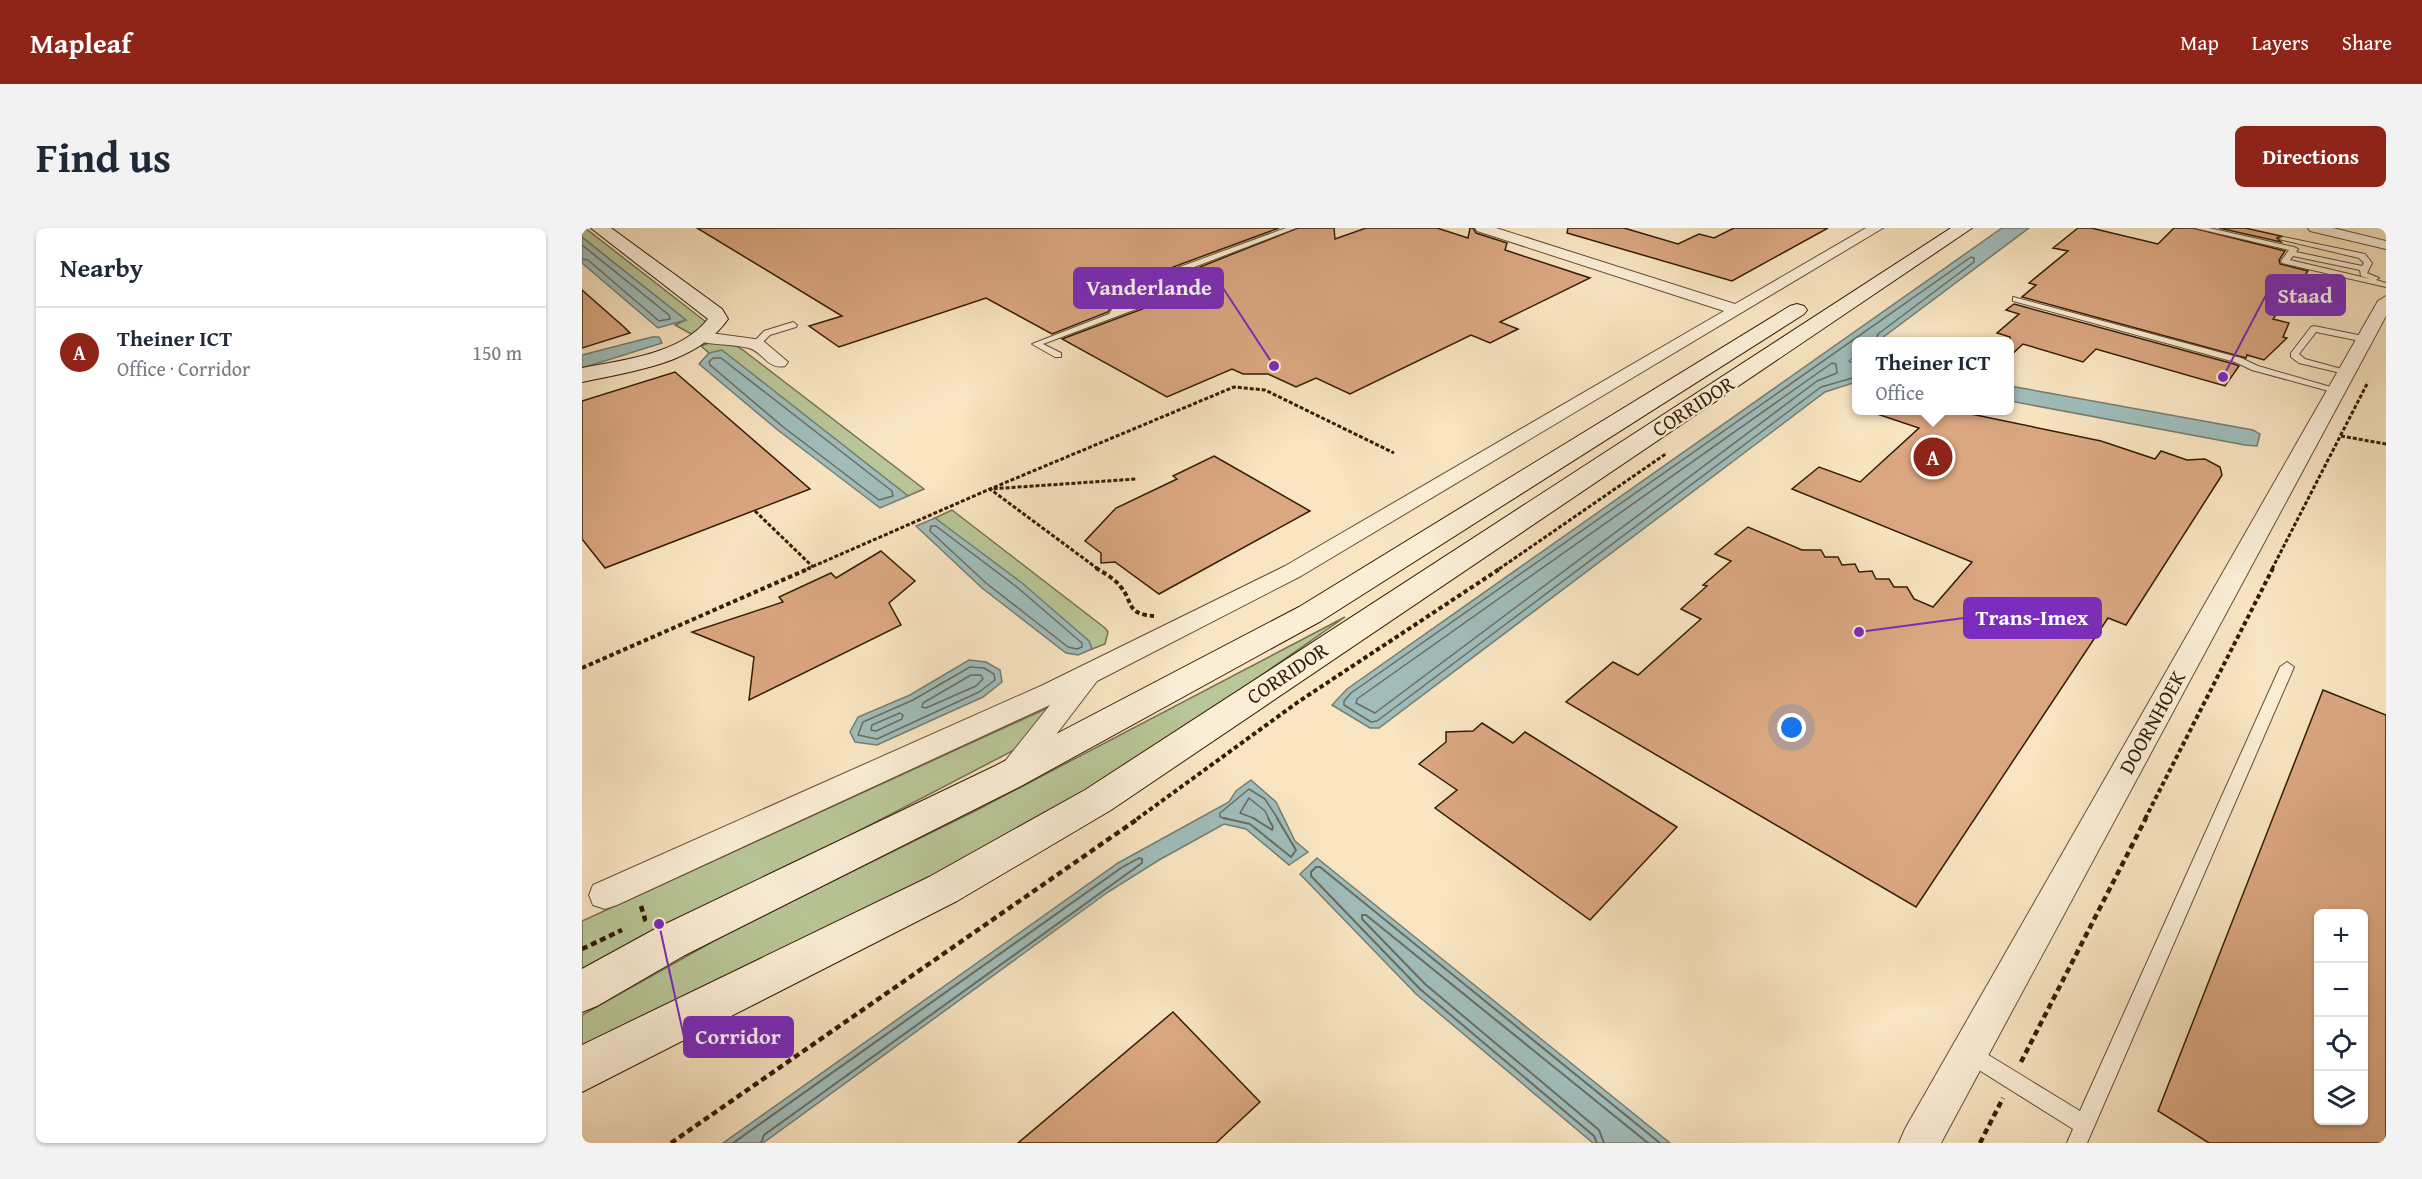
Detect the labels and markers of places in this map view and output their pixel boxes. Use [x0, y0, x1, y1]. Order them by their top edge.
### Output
callout: Vanderlande [1074, 268, 1223, 308]
callout: Staad [2266, 275, 2345, 315]
pin: A [1914, 434, 1952, 480]
callout: Trans-Imex [1964, 598, 2101, 638]
callout: Corridor [684, 1017, 793, 1057]

